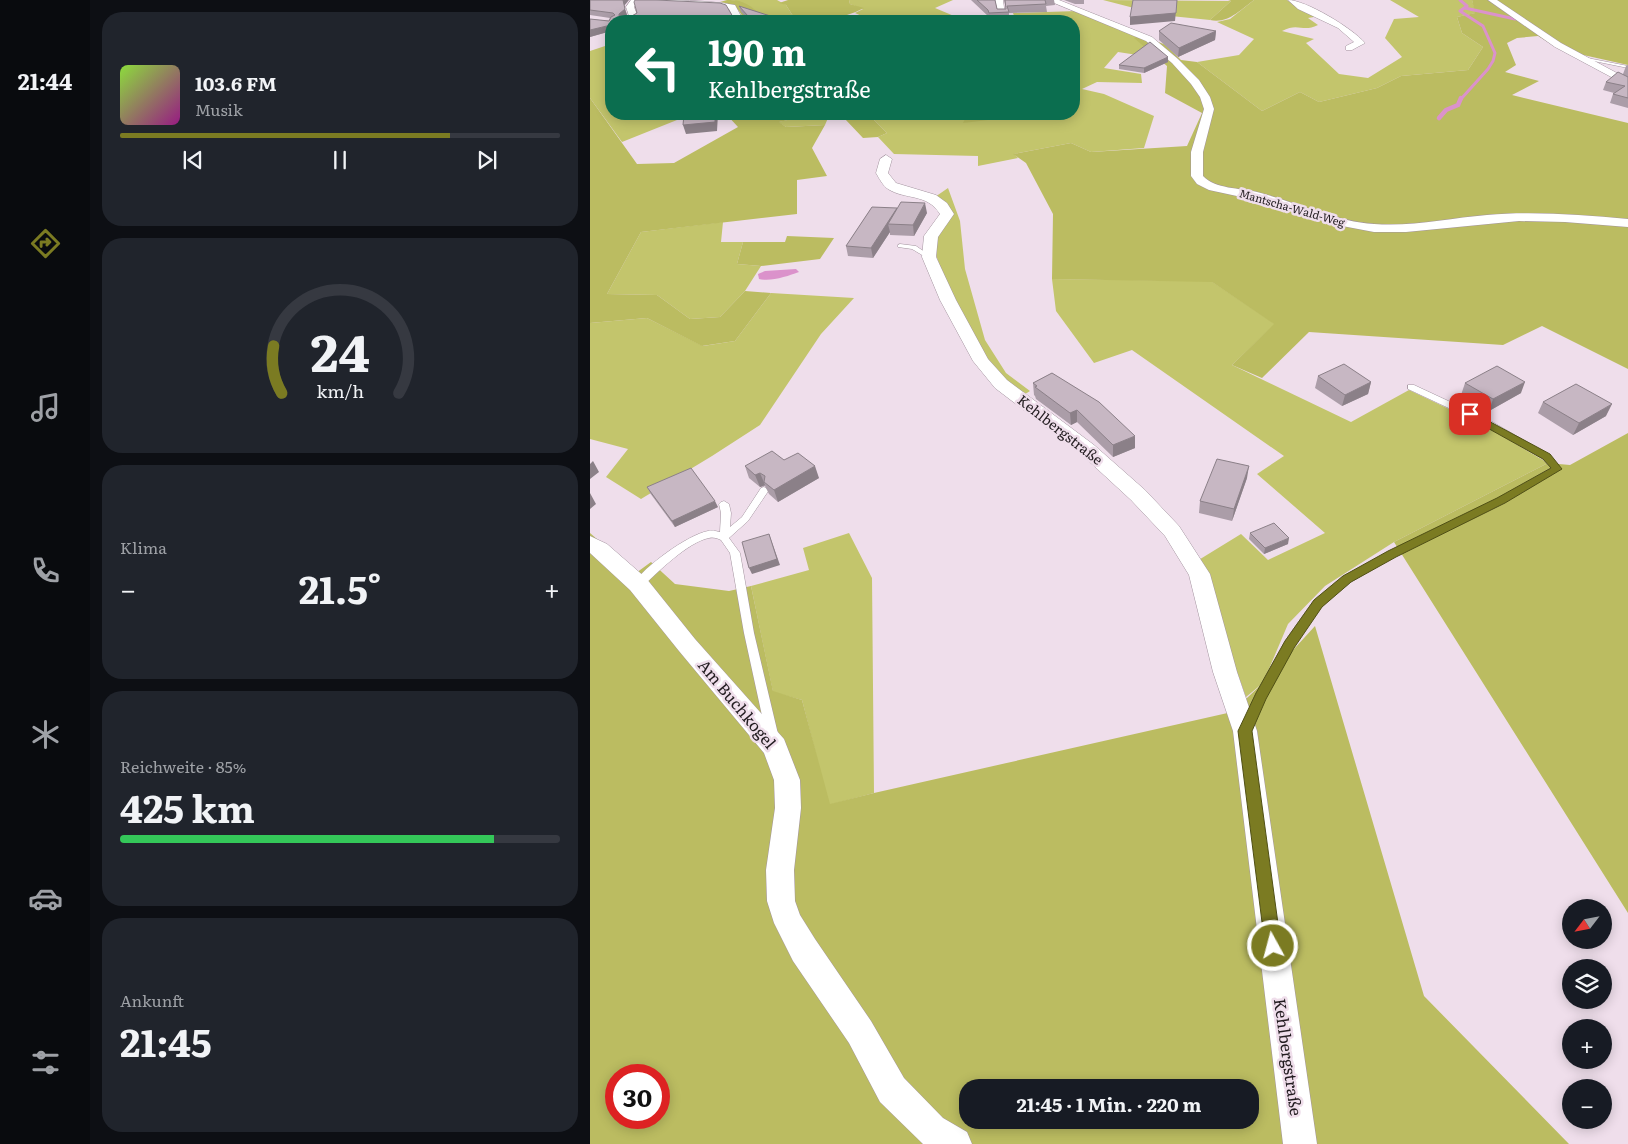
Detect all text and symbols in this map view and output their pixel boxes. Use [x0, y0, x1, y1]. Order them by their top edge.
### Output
text: 190 m [708, 25, 806, 77]
icon: left [625, 35, 690, 100]
text: 21:44 [18, 64, 72, 97]
text: 103.6 FM [195, 69, 277, 97]
text: Kehlbergstraße [708, 72, 871, 105]
text: Musik [195, 97, 243, 121]
icon: previous [179, 146, 207, 174]
icon: pause [326, 146, 354, 174]
icon: next [473, 146, 501, 174]
street label: Mantscha-Wald-Weg [1238, 184, 1348, 230]
icon: directions [28, 226, 63, 261]
text: 24 [310, 311, 370, 388]
text: km/h [316, 377, 364, 404]
street label: Kehlbergstraße [1014, 389, 1108, 469]
icon: music [28, 390, 63, 425]
pin [1449, 393, 1491, 435]
icon: arrive [1456, 400, 1484, 428]
text: Klima [120, 535, 167, 559]
icon: phone [28, 553, 63, 588]
text: 21.5° [299, 559, 381, 616]
text: − [120, 567, 136, 609]
text: + [544, 567, 560, 609]
street label: Am Buchkogel [693, 653, 782, 753]
icon: climate [28, 717, 63, 752]
text: Reichweite · 85% [120, 754, 246, 778]
text: 425 km [120, 778, 255, 835]
icon: car [28, 881, 63, 916]
north arrow [1562, 899, 1612, 949]
map controls [1562, 899, 1612, 1129]
position arrow [1246, 919, 1298, 971]
button: layers [1562, 959, 1612, 1009]
text: Ankunft [120, 988, 184, 1012]
street label: Kehlbergstraße [1269, 997, 1309, 1117]
text: 21:45 [120, 1012, 212, 1069]
button: + [1562, 1019, 1612, 1069]
icon: filters [28, 1045, 63, 1080]
speed limit sign: 30 [605, 1064, 670, 1129]
button: − [1562, 1079, 1612, 1129]
text: 21:45 · 1 Min. · 220 m [1016, 1090, 1202, 1118]

